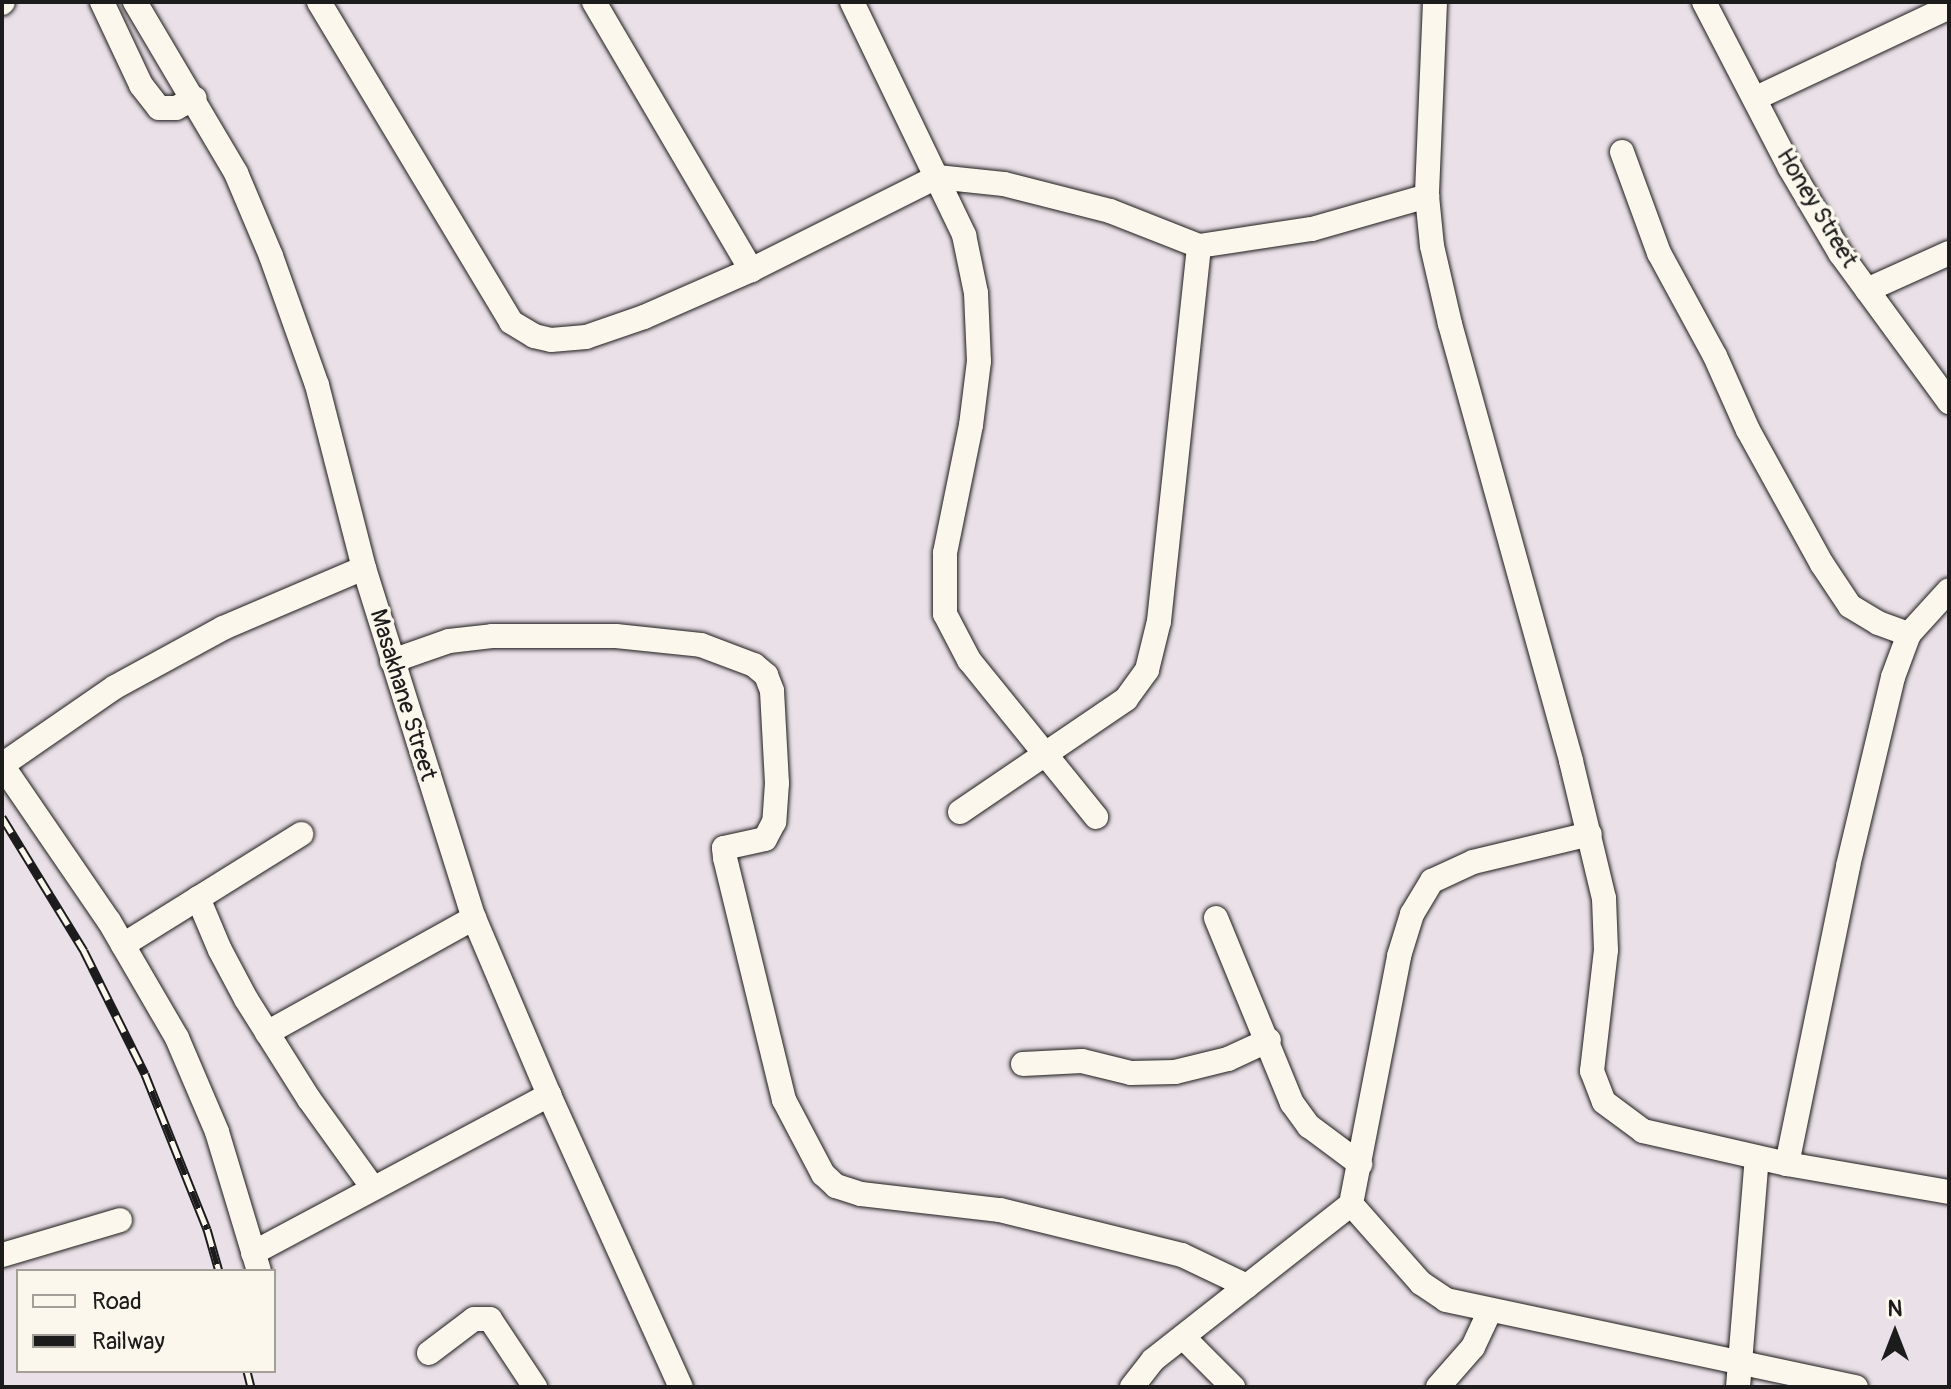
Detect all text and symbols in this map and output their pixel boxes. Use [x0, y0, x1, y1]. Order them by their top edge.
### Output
street label: Honey Street [1770, 143, 1864, 273]
street label: Masakhane Street [363, 606, 443, 784]
legend [16, 1269, 276, 1373]
text: Road [92, 1287, 142, 1316]
north arrow [1855, 1293, 1935, 1373]
text: N [1888, 1295, 1902, 1323]
text: Railway [92, 1327, 165, 1356]

